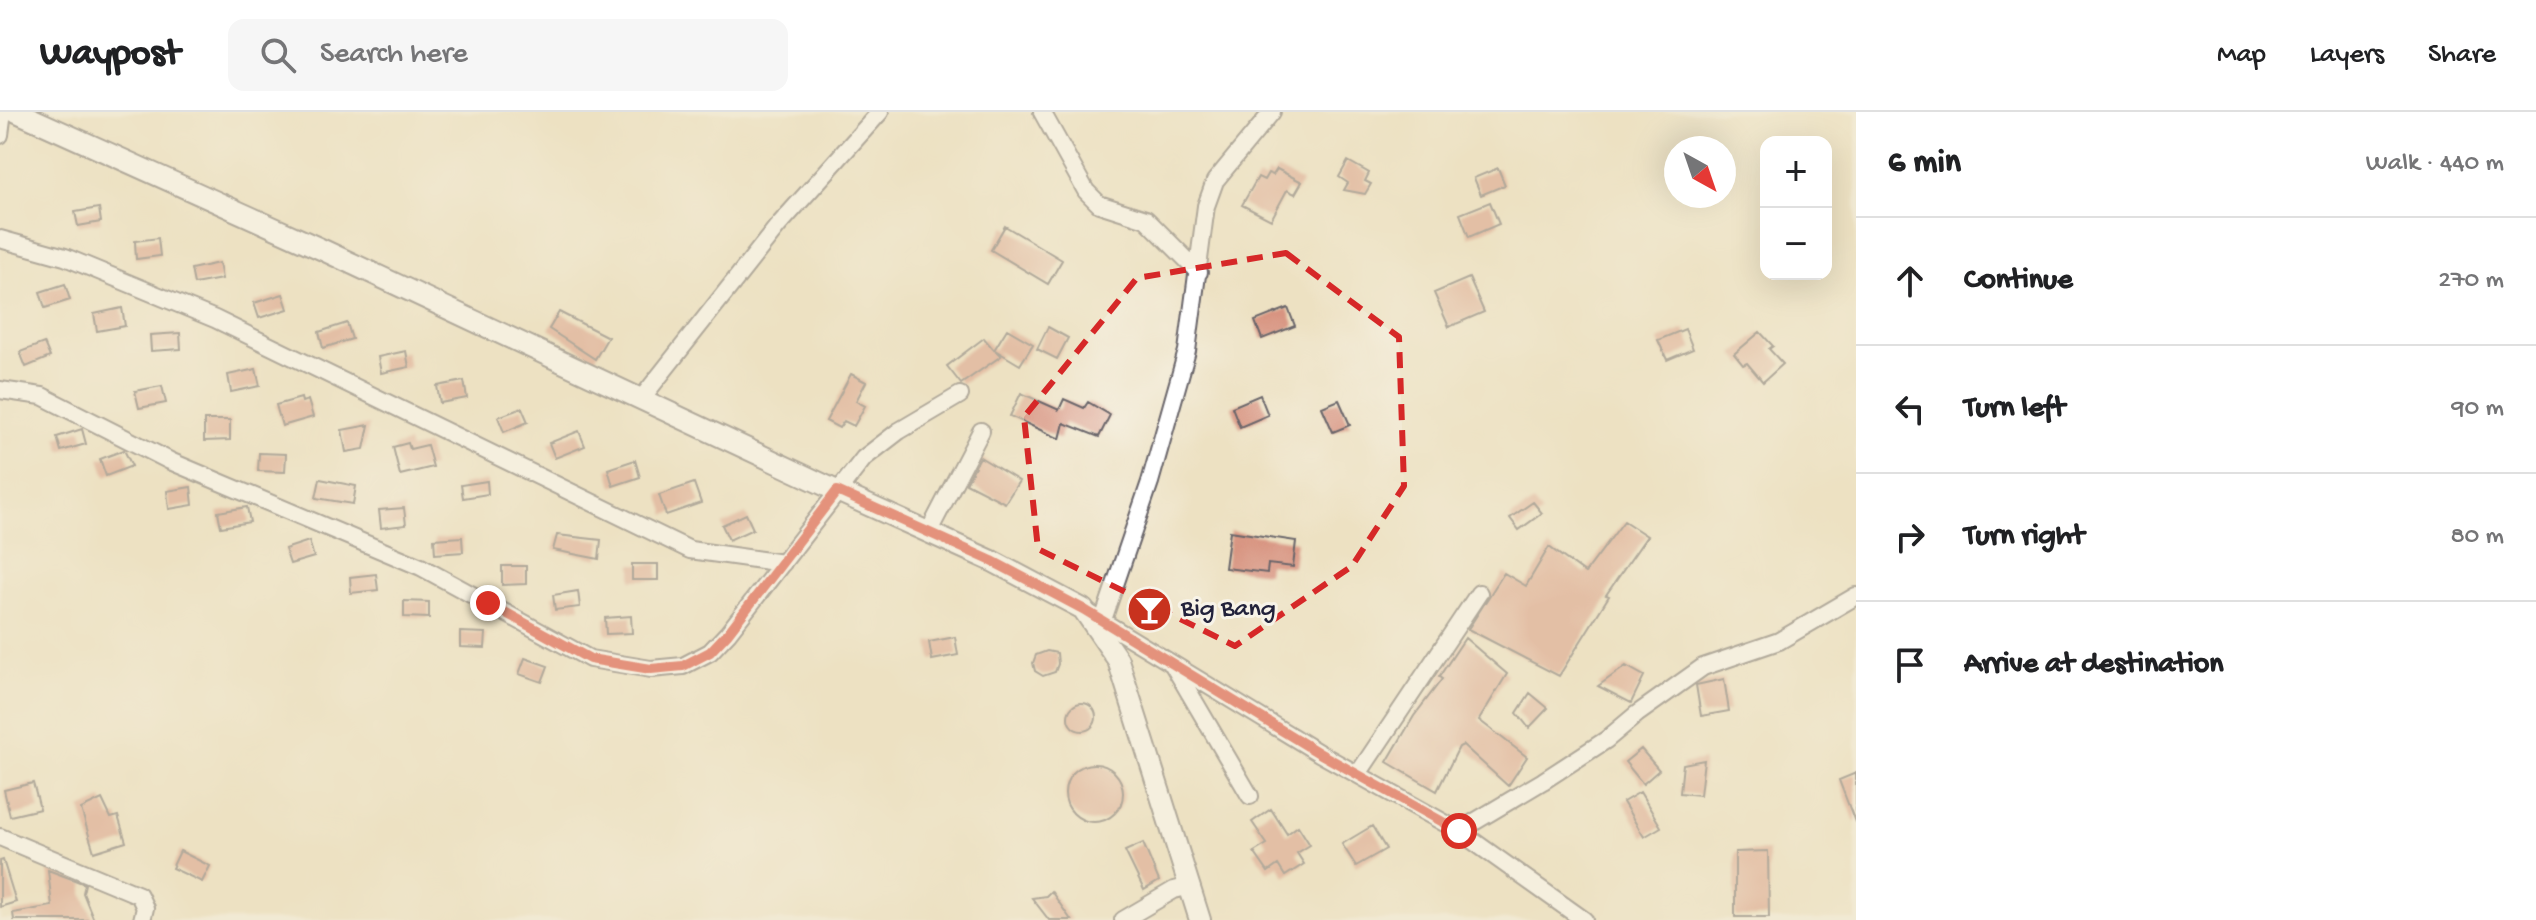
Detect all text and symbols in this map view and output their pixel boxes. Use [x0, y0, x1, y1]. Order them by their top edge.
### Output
search box [228, 19, 788, 91]
text: Waypost [40, 33, 180, 77]
icon: search [256, 33, 300, 77]
text: Search here [320, 38, 468, 73]
text: Map [2217, 39, 2266, 72]
text: Layers [2310, 39, 2384, 72]
text: Share [2428, 39, 2496, 72]
north arrow [1664, 136, 1736, 208]
map controls [1760, 136, 1832, 280]
button: + [1760, 136, 1832, 208]
text: 6 min [1888, 144, 1961, 184]
text: Walk · 440 m [2366, 149, 2504, 180]
button: − [1760, 208, 1832, 280]
icon: ahead [1888, 259, 1932, 303]
text: Continue [1964, 264, 2073, 299]
text: 270 m [2438, 266, 2504, 297]
icon: left [1888, 387, 1932, 431]
text: Turn left [1964, 392, 2065, 427]
text: 90 m [2452, 394, 2504, 425]
icon: right [1888, 515, 1932, 559]
text: Turn right [1964, 520, 2084, 555]
text: 80 m [2450, 522, 2504, 553]
route end [470, 585, 506, 621]
bar icon: Big Bang [1126, 586, 1174, 634]
place label: Big Bang [1180, 595, 1276, 626]
icon: arrive [1888, 643, 1932, 687]
text: Arrive at destination [1964, 648, 2224, 683]
route start [1441, 813, 1477, 849]

